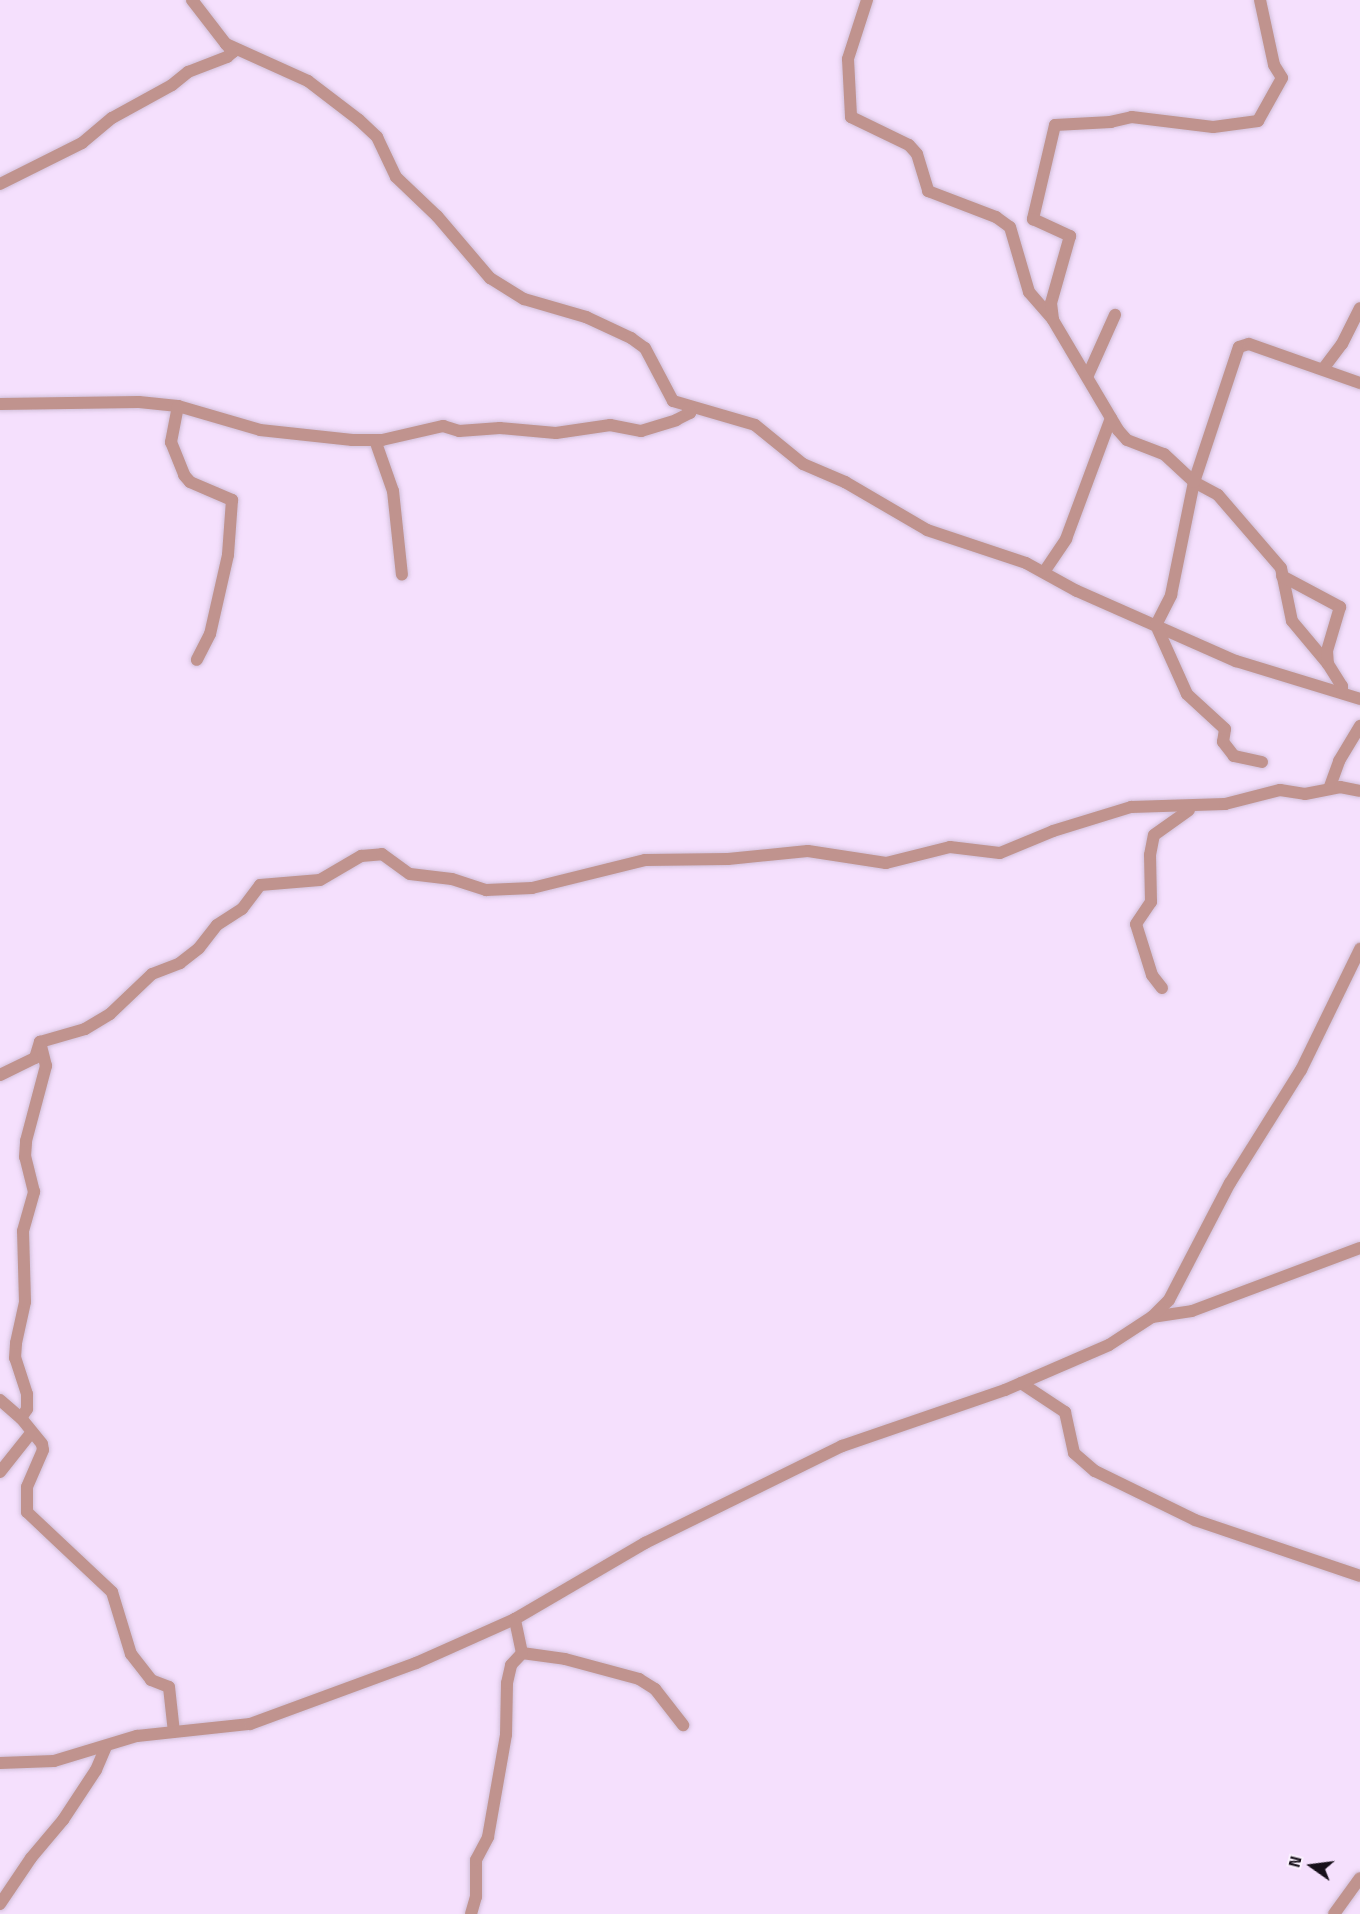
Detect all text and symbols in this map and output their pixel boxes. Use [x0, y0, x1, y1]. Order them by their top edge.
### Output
north arrow [1282, 1836, 1342, 1896]
text: N [1282, 1853, 1308, 1870]

